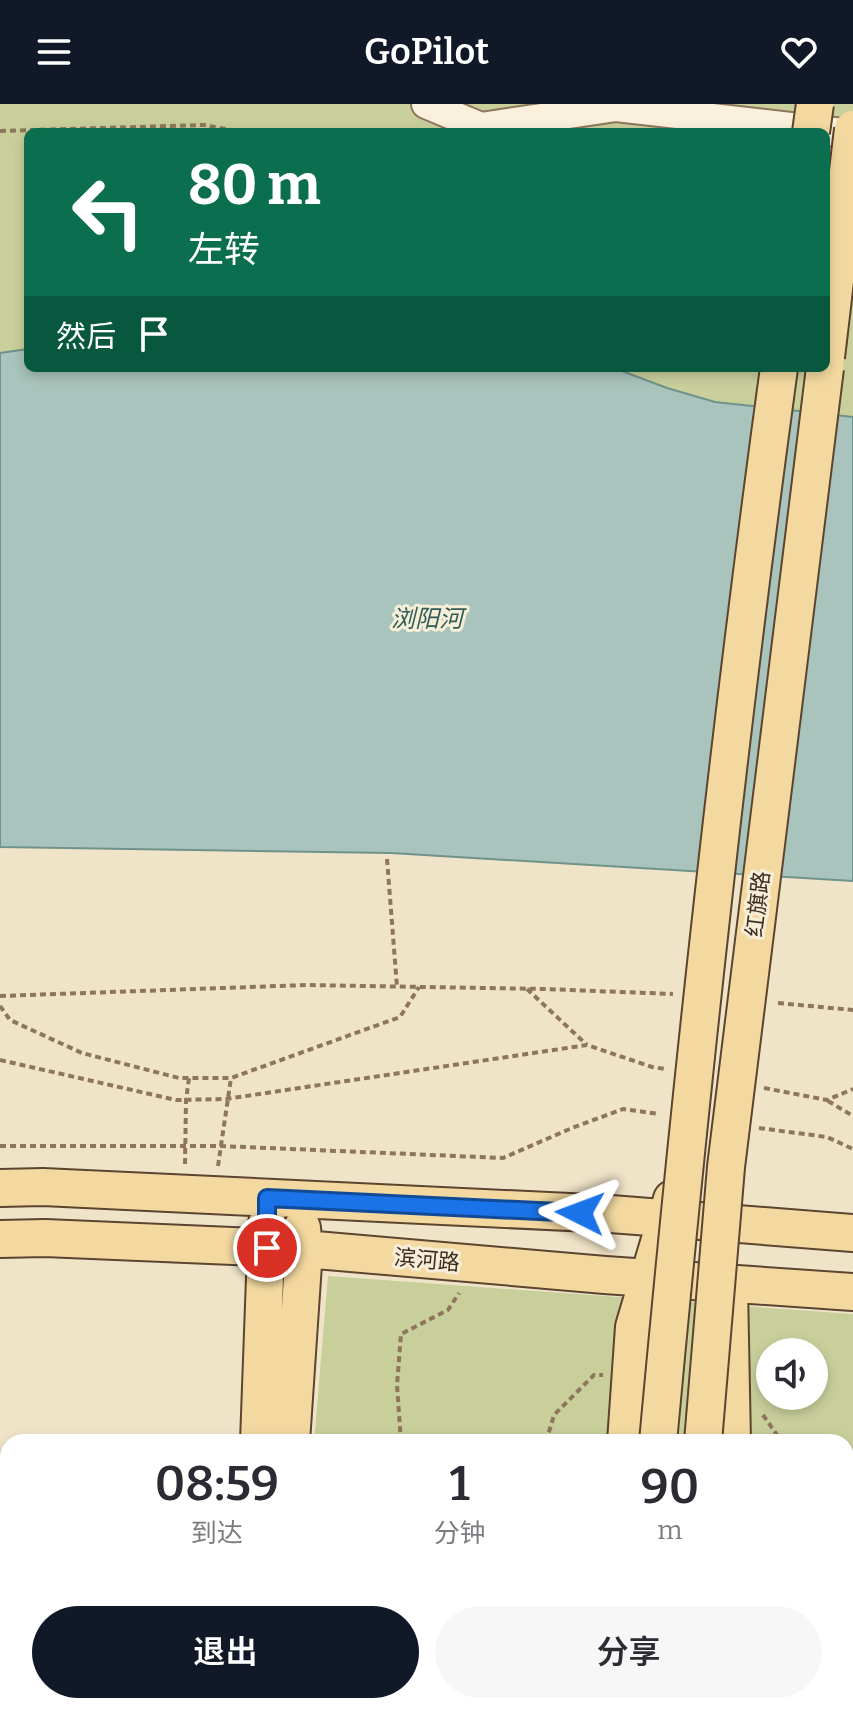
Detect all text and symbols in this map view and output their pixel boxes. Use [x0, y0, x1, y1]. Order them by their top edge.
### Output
icon: menu [32, 30, 76, 74]
text: GoPilot [364, 30, 489, 74]
icon: heart [777, 30, 821, 74]
text: 80 m [188, 152, 321, 219]
icon: left [56, 160, 160, 264]
text: 左转 [188, 228, 260, 272]
icon: arrive [132, 312, 176, 356]
text: 然后 [56, 319, 116, 355]
water label: 浏阳河 [391, 605, 467, 633]
street label: 红旗路 [741, 870, 775, 938]
position arrow [538, 1171, 622, 1255]
pin [233, 1214, 301, 1282]
icon: arrive [245, 1226, 289, 1270]
street label: 滨河路 [393, 1244, 461, 1276]
map controls [756, 1338, 828, 1410]
button: sound [756, 1338, 828, 1410]
text: 08:59 [155, 1455, 279, 1513]
text: 1 [450, 1455, 470, 1513]
text: 90 [640, 1458, 699, 1516]
text: m [657, 1515, 682, 1546]
text: 到达 [191, 1518, 243, 1549]
text: 分钟 [434, 1518, 486, 1549]
button: 退出 [32, 1606, 419, 1698]
button: 分享 [435, 1606, 822, 1698]

